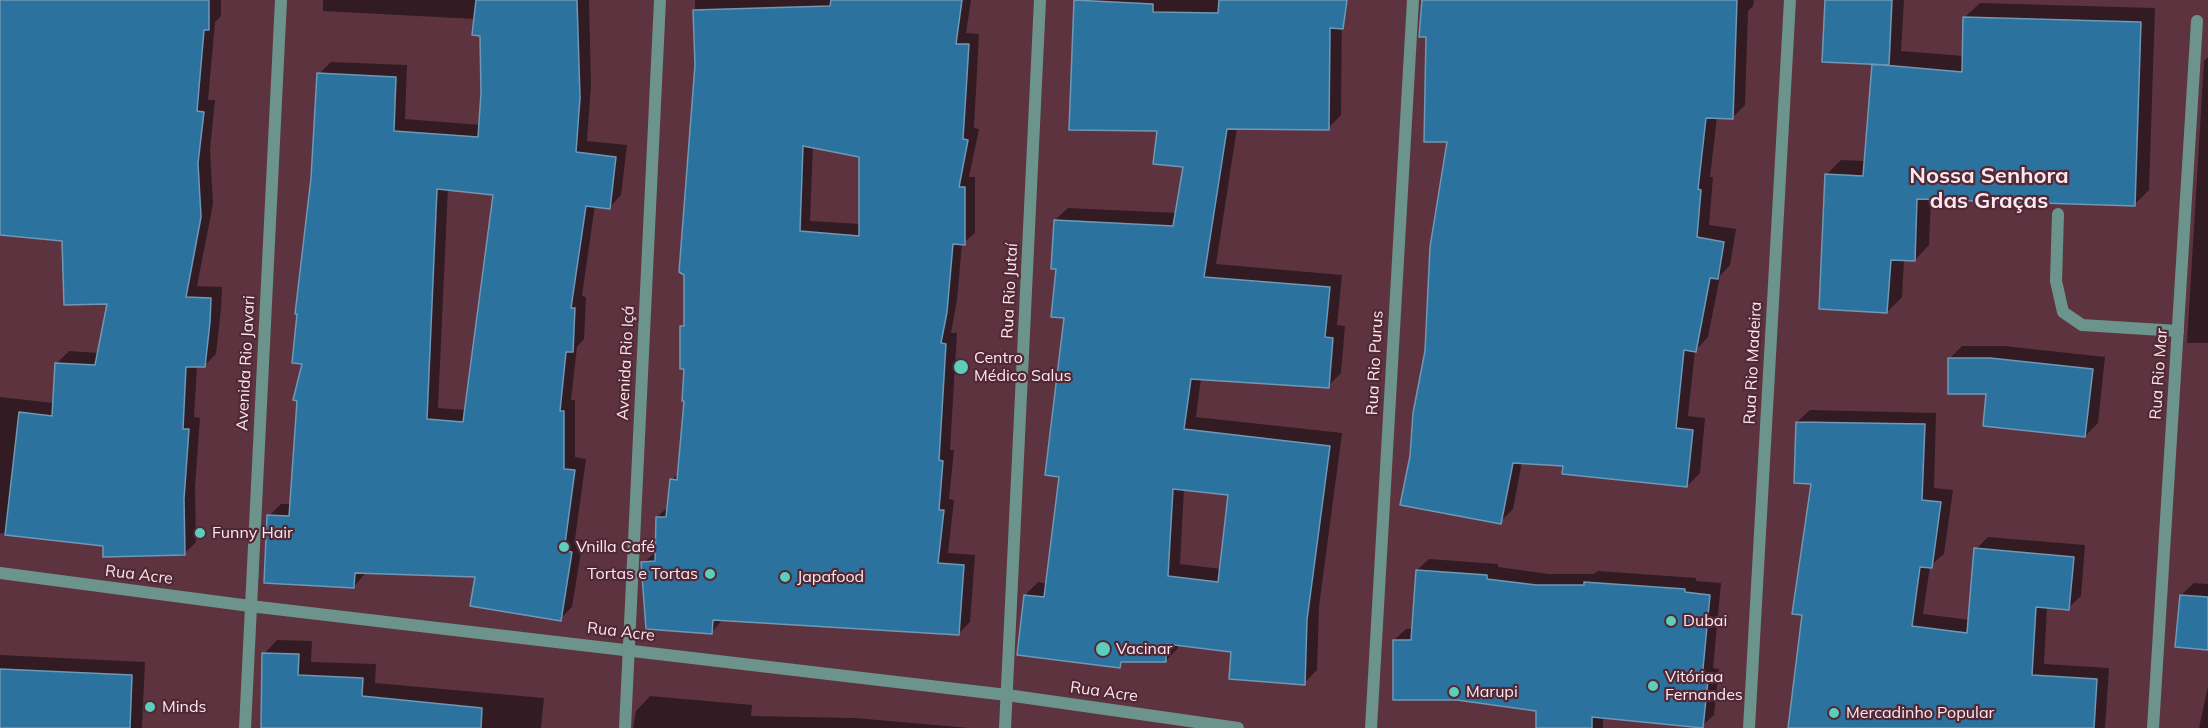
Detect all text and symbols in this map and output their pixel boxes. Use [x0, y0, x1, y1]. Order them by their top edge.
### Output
district label: Nossa Senhora das Graças [1909, 163, 2069, 214]
street label: Rua Rio Jutaí [998, 243, 1022, 339]
street label: Avenida Rio Javari [233, 295, 259, 431]
street label: Rua Rio Madeira [1740, 301, 1766, 425]
street label: Avenida Rio Içá [613, 305, 639, 421]
street label: Rua Rio Purus [1363, 310, 1387, 416]
street label: Rua Rio Mar [2146, 328, 2172, 420]
place label: Centro Médico Salus [974, 348, 1071, 386]
marker: Centro Médico Salus [952, 358, 970, 376]
place label: Funny Hair [212, 523, 293, 543]
marker: Funny Hair [193, 526, 207, 540]
place label: Vnilla Café [576, 537, 655, 557]
marker: Vnilla Café [557, 540, 571, 554]
street label: Rua Acre [104, 561, 174, 589]
place label: Tortas e Tortas [587, 564, 698, 584]
marker: Tortas e Tortas [703, 567, 717, 581]
place label: Japafood [797, 567, 864, 587]
marker: Japafood [778, 570, 792, 584]
place label: Dubai [1683, 611, 1727, 631]
marker: Dubai [1664, 614, 1678, 628]
street label: Rua Acre [586, 618, 656, 646]
place label: Vacinar [1116, 639, 1172, 659]
marker: Vacinar [1094, 640, 1112, 658]
place label: Vitóriaa Fernandes [1665, 667, 1743, 705]
street label: Rua Acre [1069, 678, 1139, 706]
marker: Vitóriaa Fernandes [1646, 679, 1660, 693]
place label: Marupi [1466, 682, 1518, 702]
marker: Marupi [1447, 685, 1461, 699]
place label: Minds [162, 697, 206, 717]
marker: Minds [143, 700, 157, 714]
place label: Mercadinho Popular [1846, 703, 1994, 723]
marker: Mercadinho Popular [1827, 706, 1841, 720]

